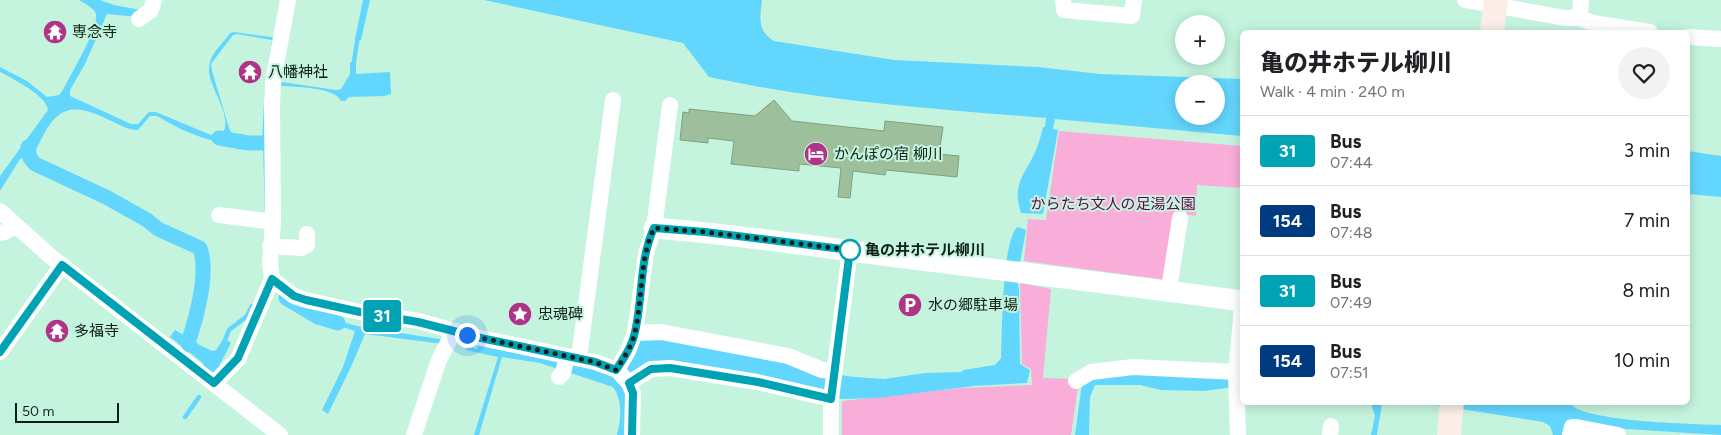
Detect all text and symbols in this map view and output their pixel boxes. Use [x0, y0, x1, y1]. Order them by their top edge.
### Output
map controls [1175, 15, 1225, 125]
button: + [1175, 15, 1225, 65]
temple icon: 専念寺 [42, 19, 68, 45]
place label: 専念寺 [72, 23, 117, 41]
button: heart [1618, 47, 1670, 99]
text: 亀の井ホテル柳川 [1260, 48, 1452, 77]
temple icon: 八幡神社 [237, 59, 263, 85]
place label: 八幡神社 [268, 63, 328, 81]
button: − [1175, 75, 1225, 125]
text: Walk · 4 min · 240 m [1260, 82, 1405, 101]
text: Bus [1330, 130, 1361, 153]
text: 3 min [1624, 139, 1670, 162]
text: 31 [1279, 140, 1296, 162]
hotel icon: かんぽの宿 柳川 [803, 141, 829, 167]
place label: かんぽの宿 柳川 [834, 145, 943, 163]
text: 07:44 [1330, 153, 1373, 172]
park label: からたち文人の足湯公園 [1030, 195, 1196, 213]
text: Bus [1330, 200, 1361, 223]
text: 7 min [1624, 209, 1670, 232]
text: 154 [1273, 210, 1302, 232]
text: 07:48 [1330, 223, 1373, 242]
marker: 亀の井ホテル柳川 [839, 239, 861, 261]
place label: 亀の井ホテル柳川 [865, 241, 985, 259]
text: Bus [1330, 270, 1361, 293]
text: 8 min [1622, 279, 1670, 302]
text: 31 [1279, 280, 1296, 302]
parking icon: 水の郷駐車場 [897, 292, 923, 318]
text: 07:49 [1330, 293, 1372, 312]
place label: 水の郷駐車場 [928, 296, 1018, 314]
line badge: 31 [360, 300, 404, 332]
place icon: 忠魂碑 [507, 301, 533, 327]
text: 31 [373, 305, 391, 327]
place label: 忠魂碑 [538, 305, 583, 323]
temple icon: 多福寺 [44, 318, 70, 344]
place label: 多福寺 [74, 322, 119, 340]
your location [455, 323, 480, 348]
text: Bus [1330, 340, 1361, 363]
text: 10 min [1614, 349, 1670, 372]
text: 154 [1273, 350, 1302, 372]
text: 07:51 [1330, 363, 1369, 382]
scale bar [15, 400, 119, 423]
text: 50 m [22, 403, 54, 420]

